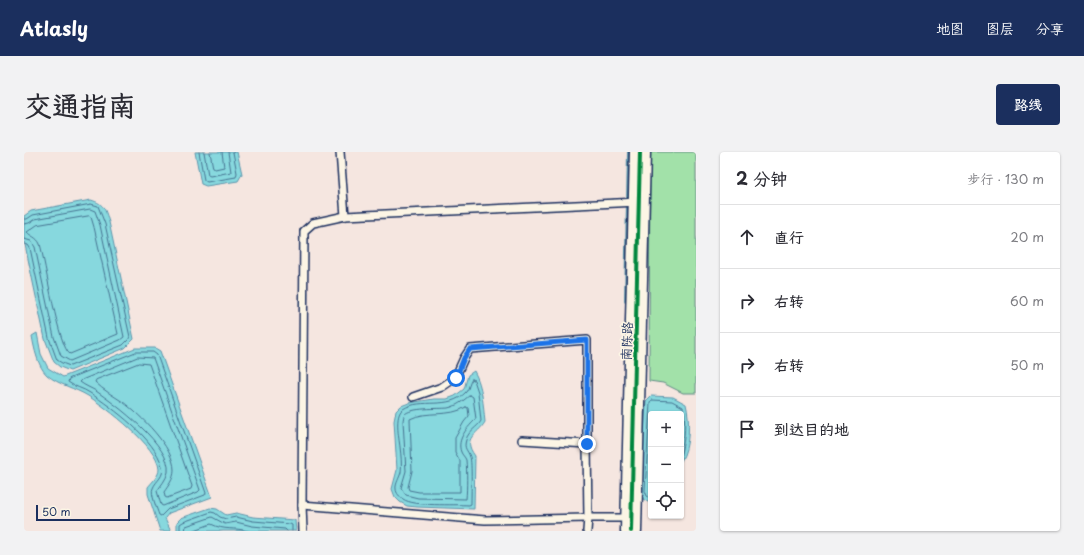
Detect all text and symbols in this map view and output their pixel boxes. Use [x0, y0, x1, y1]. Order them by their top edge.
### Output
text: Atlasly [20, 14, 88, 42]
text: 地图 [936, 18, 964, 39]
text: 图层 [986, 18, 1014, 39]
text: 分享 [1036, 18, 1064, 39]
text: 交通指南 [24, 83, 136, 126]
button: 路线 [996, 84, 1060, 125]
text: 2 分钟 [736, 165, 787, 191]
text: 步行 · 130 m [967, 169, 1044, 188]
text: 直行 [774, 225, 804, 248]
icon: ahead [736, 226, 758, 248]
text: 20 m [1010, 227, 1044, 246]
text: 右转 [774, 289, 804, 312]
icon: right [736, 290, 758, 312]
text: 60 m [1010, 291, 1044, 310]
street label: 南陈路 [616, 321, 636, 361]
text: 右转 [774, 353, 804, 376]
icon: right [736, 354, 758, 376]
text: 50 m [1010, 355, 1044, 374]
route start [447, 369, 465, 387]
map controls [648, 411, 684, 519]
button: + [648, 411, 684, 447]
text: 到达目的地 [774, 417, 849, 440]
icon: arrive [736, 418, 758, 440]
route end [578, 435, 596, 453]
button: − [648, 447, 684, 483]
button: locate [648, 483, 684, 519]
scale bar [36, 503, 130, 522]
text: 50 m [42, 503, 71, 520]

